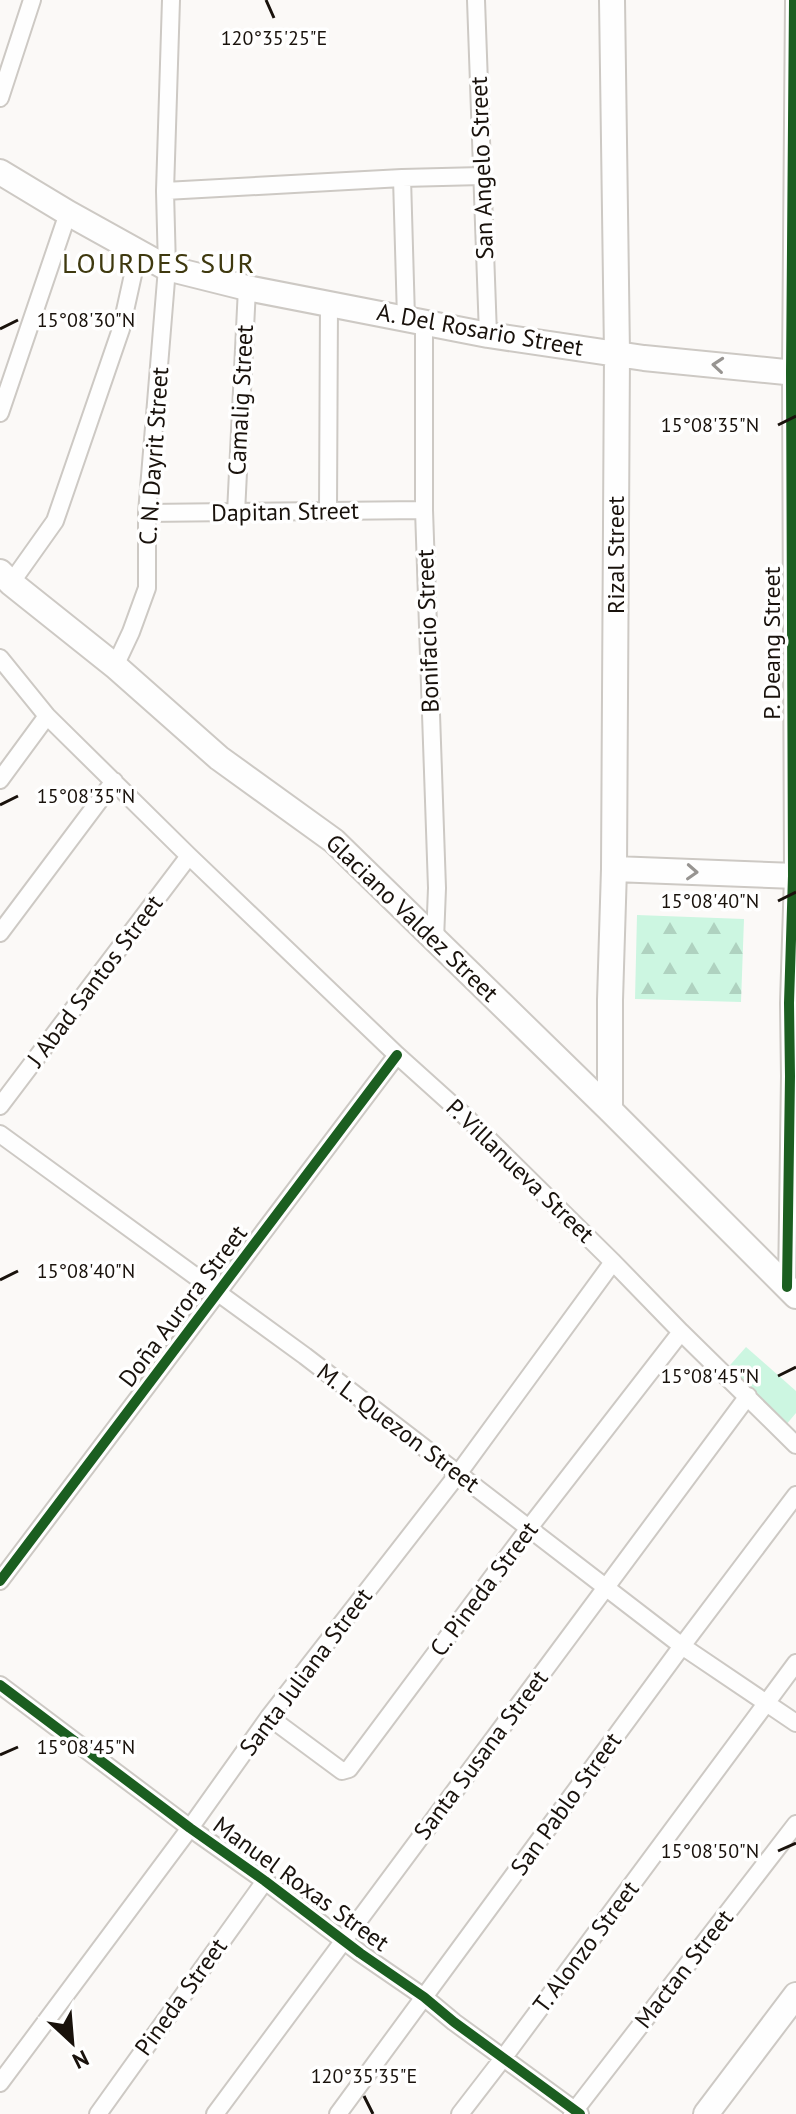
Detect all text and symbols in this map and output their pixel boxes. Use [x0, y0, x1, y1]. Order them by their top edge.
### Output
text: 120°35'25"E [221, 25, 327, 51]
street label: San Angelo Street [463, 76, 500, 260]
district label: LOURDES SUR [62, 244, 256, 281]
street label: A. Del Rosario Street [375, 296, 586, 363]
text: 15°08'30"N [37, 307, 135, 333]
street label: Camalig Street [221, 324, 260, 476]
one-way arrow [711, 357, 724, 374]
street label: C. N. Dayrit Street [132, 366, 175, 546]
text: 15°08'35"N [661, 412, 759, 438]
street label: Dapitan Street [211, 495, 359, 528]
street label: Rizal Street [600, 496, 631, 614]
street label: Bonifacio Street [409, 549, 446, 713]
street label: P. Deang Street [756, 566, 787, 720]
text: 15°08'35"N [37, 783, 135, 809]
street label: Glaciano Valdez Street [319, 827, 505, 1008]
one-way arrow [686, 864, 699, 881]
text: 15°08'40"N [661, 888, 759, 914]
street label: J Abad Santos Street [19, 889, 169, 1074]
street label: P. Villanueva Street [440, 1092, 601, 1249]
street label: Doña Aurora Street [112, 1219, 254, 1393]
text: 15°08'40"N [37, 1258, 135, 1284]
street label: M. L. Quezon Street [311, 1356, 486, 1499]
text: 15°08'45"N [661, 1363, 759, 1389]
street label: C. Pineda Street [423, 1515, 544, 1662]
street label: Santa Juliana Street [232, 1582, 379, 1762]
street label: Santa Susana Street [407, 1664, 555, 1846]
street label: San Pablo Street [503, 1726, 628, 1881]
text: 15°08'45"N [37, 1734, 135, 1760]
street label: Manuel Roxas Street [207, 1809, 395, 1958]
text: 15°08'50"N [661, 1838, 759, 1864]
street label: T. Alonzo Street [526, 1874, 645, 2019]
street label: Mactan Street [627, 1903, 740, 2034]
street label: Pineda Street [128, 1932, 234, 2062]
north arrow [32, 2002, 112, 2082]
text: N [68, 2044, 93, 2076]
text: 120°35'35"E [311, 2063, 417, 2089]

